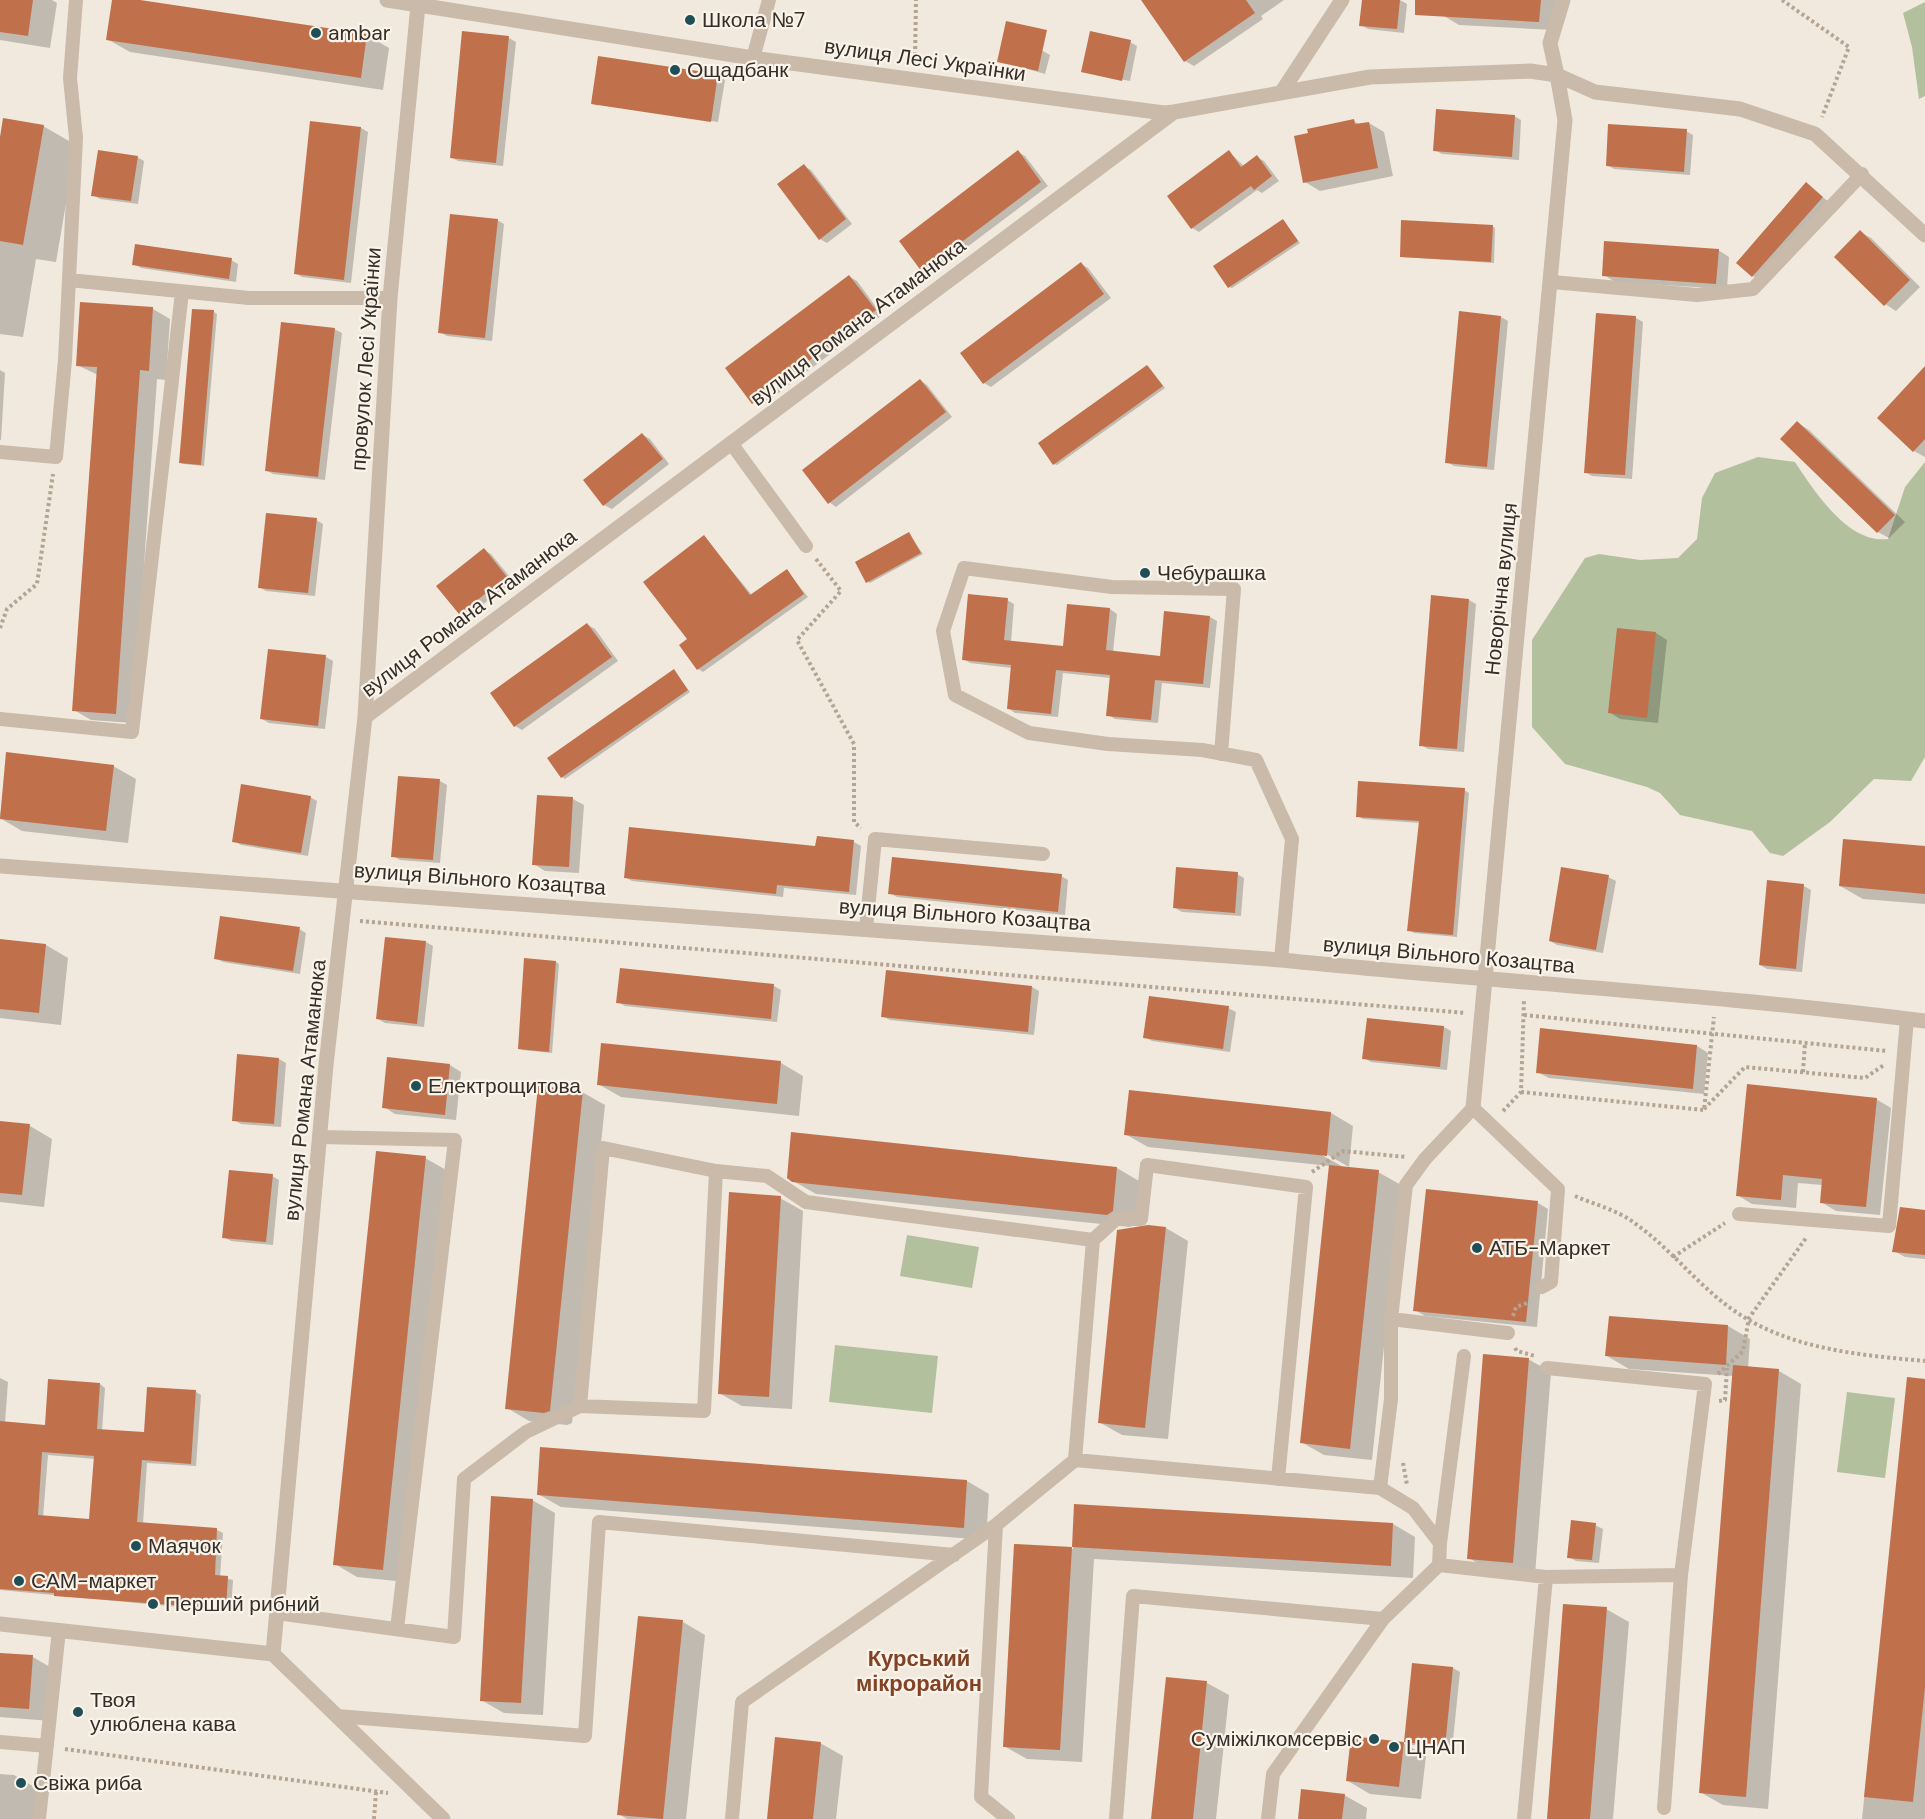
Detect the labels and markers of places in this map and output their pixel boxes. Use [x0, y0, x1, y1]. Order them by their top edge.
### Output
place label: Школа №7 [702, 6, 805, 34]
marker: Школа №7 [683, 13, 697, 27]
place label: ambar [328, 19, 391, 47]
marker: ambar [309, 26, 323, 40]
place label: Ощадбанк [687, 56, 789, 84]
marker: Ощадбанк [668, 63, 682, 77]
place label: Чебурашка [1157, 559, 1266, 587]
marker: Чебурашка [1138, 566, 1152, 580]
place label: Електрощитова [428, 1072, 581, 1100]
marker: Електрощитова [409, 1079, 423, 1093]
place label: АТБ-Маркет [1489, 1234, 1611, 1262]
marker: АТБ-Маркет [1470, 1241, 1484, 1255]
place label: Маячок [148, 1532, 221, 1560]
marker: Маячок [129, 1539, 143, 1553]
place label: САМ-маркет [31, 1567, 157, 1595]
marker: САМ-маркет [12, 1574, 26, 1588]
place label: Перший рибний [165, 1590, 320, 1618]
marker: Перший рибний [146, 1597, 160, 1611]
place label: Твоя улюблена кава [90, 1686, 236, 1738]
marker: Твоя улюблена кава [71, 1705, 85, 1719]
place label: Суміжілкомсервіс [1191, 1725, 1362, 1753]
marker: Суміжілкомсервіс [1367, 1732, 1381, 1746]
place label: ЦНАП [1406, 1733, 1466, 1761]
marker: ЦНАП [1387, 1740, 1401, 1754]
place label: Свіжа риба [33, 1769, 142, 1797]
marker: Свіжа риба [14, 1776, 28, 1790]

